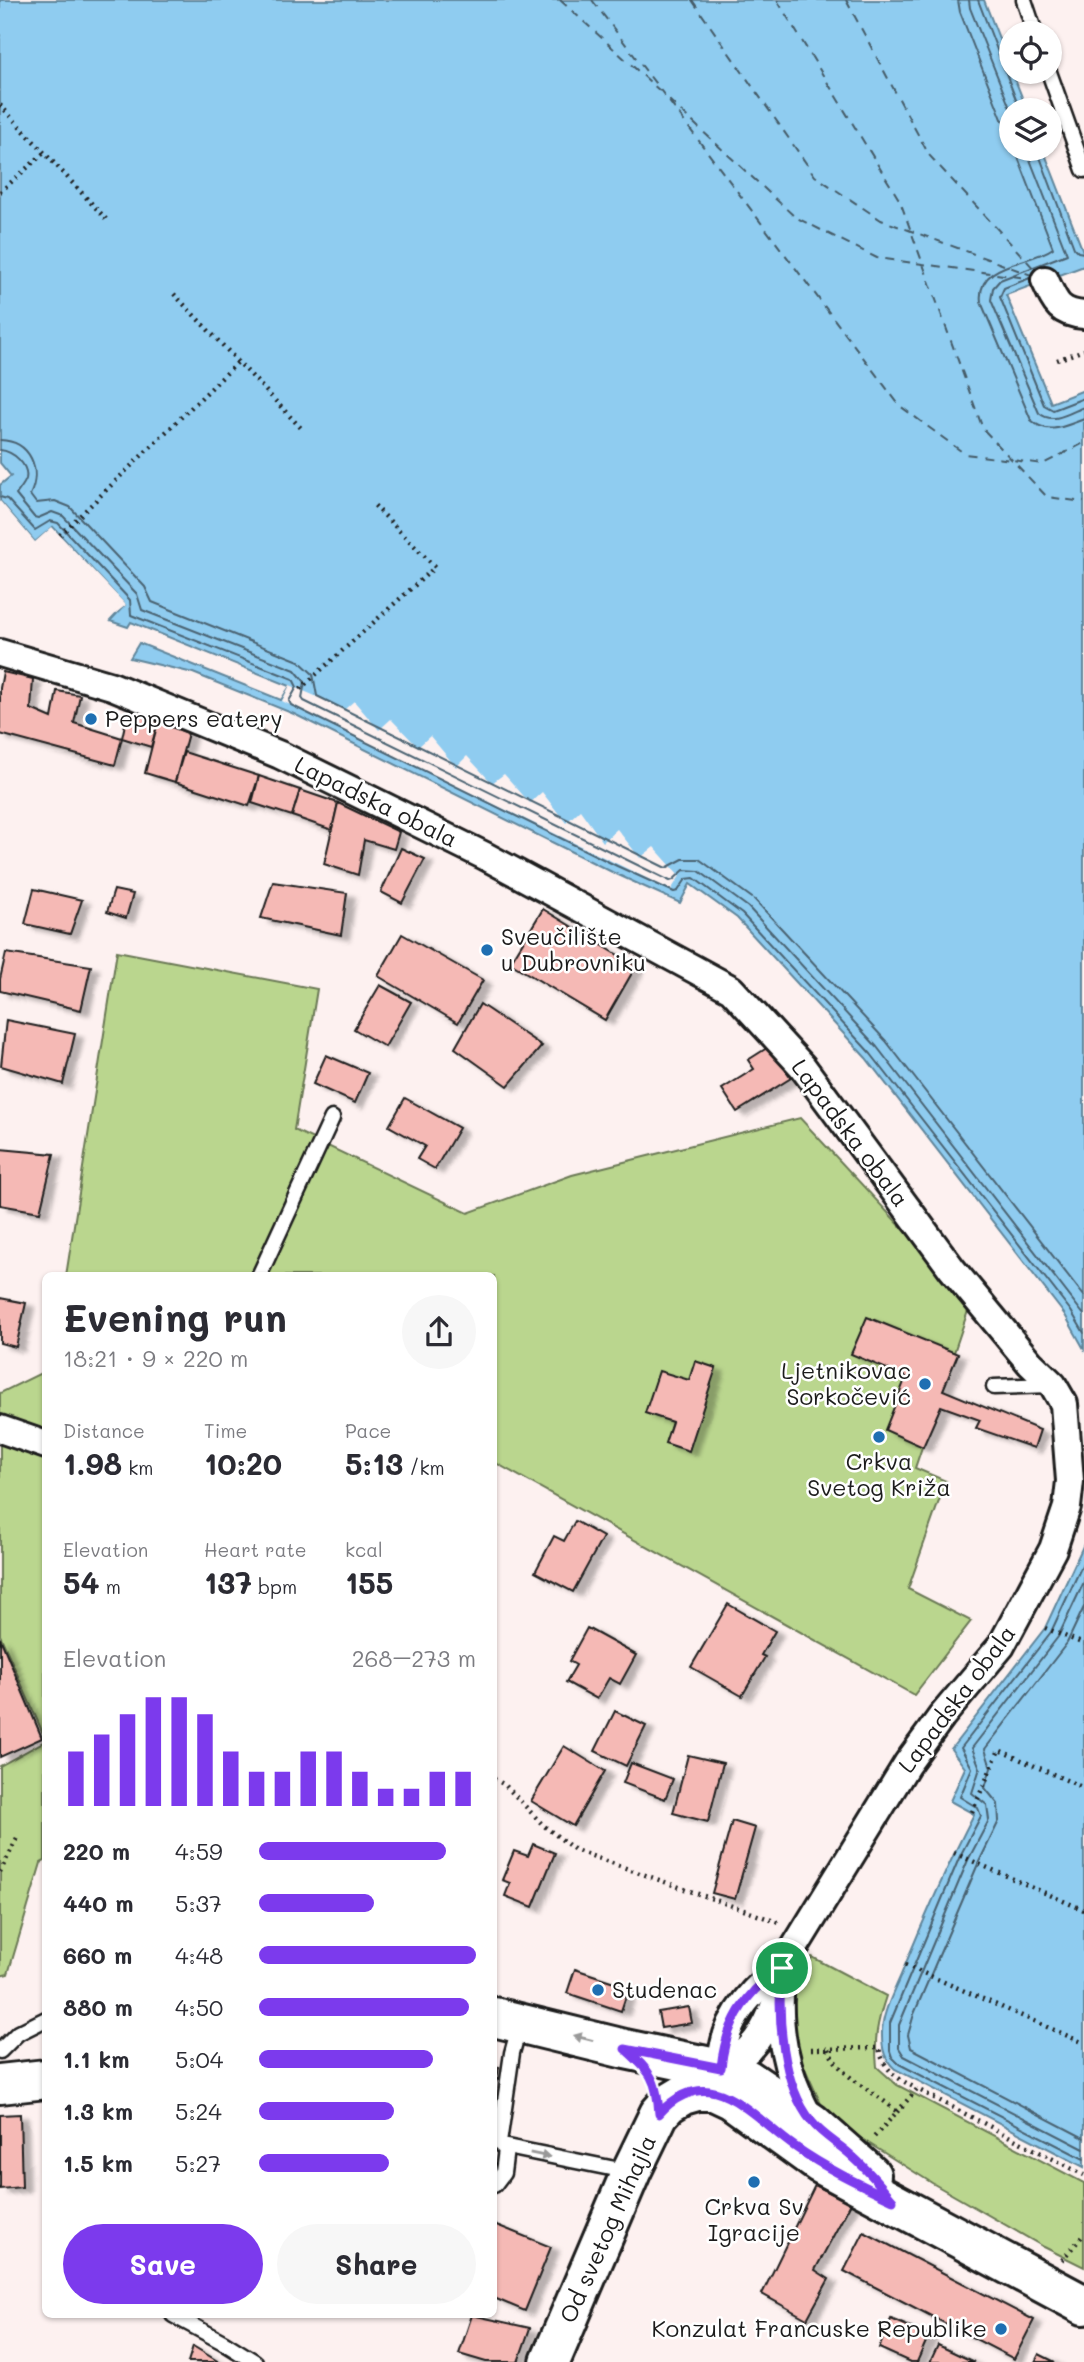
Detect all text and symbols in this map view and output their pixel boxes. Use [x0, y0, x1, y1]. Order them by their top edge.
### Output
map controls [999, 21, 1062, 161]
button: locate [999, 21, 1062, 84]
button: layers [999, 98, 1062, 161]
place label: Peppers eatery [105, 703, 282, 733]
marker: Peppers eatery [83, 711, 99, 727]
street label: Lapadska obala [290, 749, 463, 853]
place label: Sveučilište u Dubrovniku [501, 921, 646, 977]
marker: Sveučilište u Dubrovniku [479, 942, 495, 958]
street label: Lapadska obala [785, 1053, 916, 1212]
text: Evening run [63, 1292, 287, 1342]
button: share [402, 1295, 476, 1369]
text: 18:21 · 9 × 220 m [63, 1343, 248, 1373]
place label: Ljetnikovac Sorkočević [781, 1355, 911, 1411]
marker: Ljetnikovac Sorkočević [917, 1376, 933, 1392]
text: Distance [63, 1418, 145, 1443]
text: Time [204, 1418, 247, 1443]
text: Pace [345, 1418, 391, 1443]
marker: Crkva Svetog Križa [871, 1429, 887, 1445]
text: 1.98 [63, 1443, 122, 1483]
text: 10:20 [204, 1443, 282, 1483]
text: 5:13 [345, 1443, 403, 1483]
place label: Crkva Svetog Križa [807, 1446, 951, 1502]
text: km [122, 1455, 153, 1480]
text: /km [403, 1455, 445, 1480]
text: Elevation [63, 1537, 148, 1562]
text: Heart rate [204, 1537, 307, 1562]
text: kcal [345, 1537, 383, 1562]
text: 54 [63, 1562, 100, 1602]
text: 137 [204, 1562, 252, 1602]
text: 155 [345, 1562, 393, 1602]
text: m [100, 1574, 121, 1599]
text: bpm [252, 1574, 297, 1599]
street label: Lapadska obala [891, 1619, 1022, 1778]
text: Elevation [63, 1643, 166, 1673]
text: 268–273 m [352, 1643, 476, 1673]
text: 220 m [63, 1836, 130, 1866]
text: 4:59 [175, 1836, 223, 1866]
text: 440 m [63, 1888, 134, 1918]
text: 5:37 [175, 1888, 222, 1918]
pin [752, 1938, 812, 1998]
text: 660 m [63, 1940, 132, 1970]
text: 4:48 [175, 1940, 223, 1970]
icon: arrive [763, 1949, 801, 1987]
place label: Studenac [612, 1974, 717, 2004]
marker: Studenac [590, 1982, 606, 1998]
text: 880 m [63, 1992, 133, 2022]
text: 4:50 [175, 1992, 223, 2022]
one-way arrow [572, 2032, 594, 2043]
text: 1.1 km [63, 2044, 129, 2074]
text: 5:04 [175, 2044, 223, 2074]
text: 1.3 km [63, 2096, 133, 2126]
text: 5:24 [175, 2096, 222, 2126]
street label: Od svetog Mihajla [552, 2130, 662, 2327]
text: 1.5 km [63, 2148, 133, 2178]
text: 5:27 [175, 2148, 221, 2178]
one-way arrow [529, 2150, 551, 2161]
marker: Crkva Sv Igracije [746, 2174, 762, 2190]
place label: Crkva Sv Igracije [704, 2191, 804, 2247]
button: Save [63, 2224, 263, 2304]
button: Share [277, 2224, 476, 2304]
place label: Konzulat Francuske Republike [651, 2313, 987, 2343]
marker: Konzulat Francuske Republike [993, 2321, 1009, 2337]

